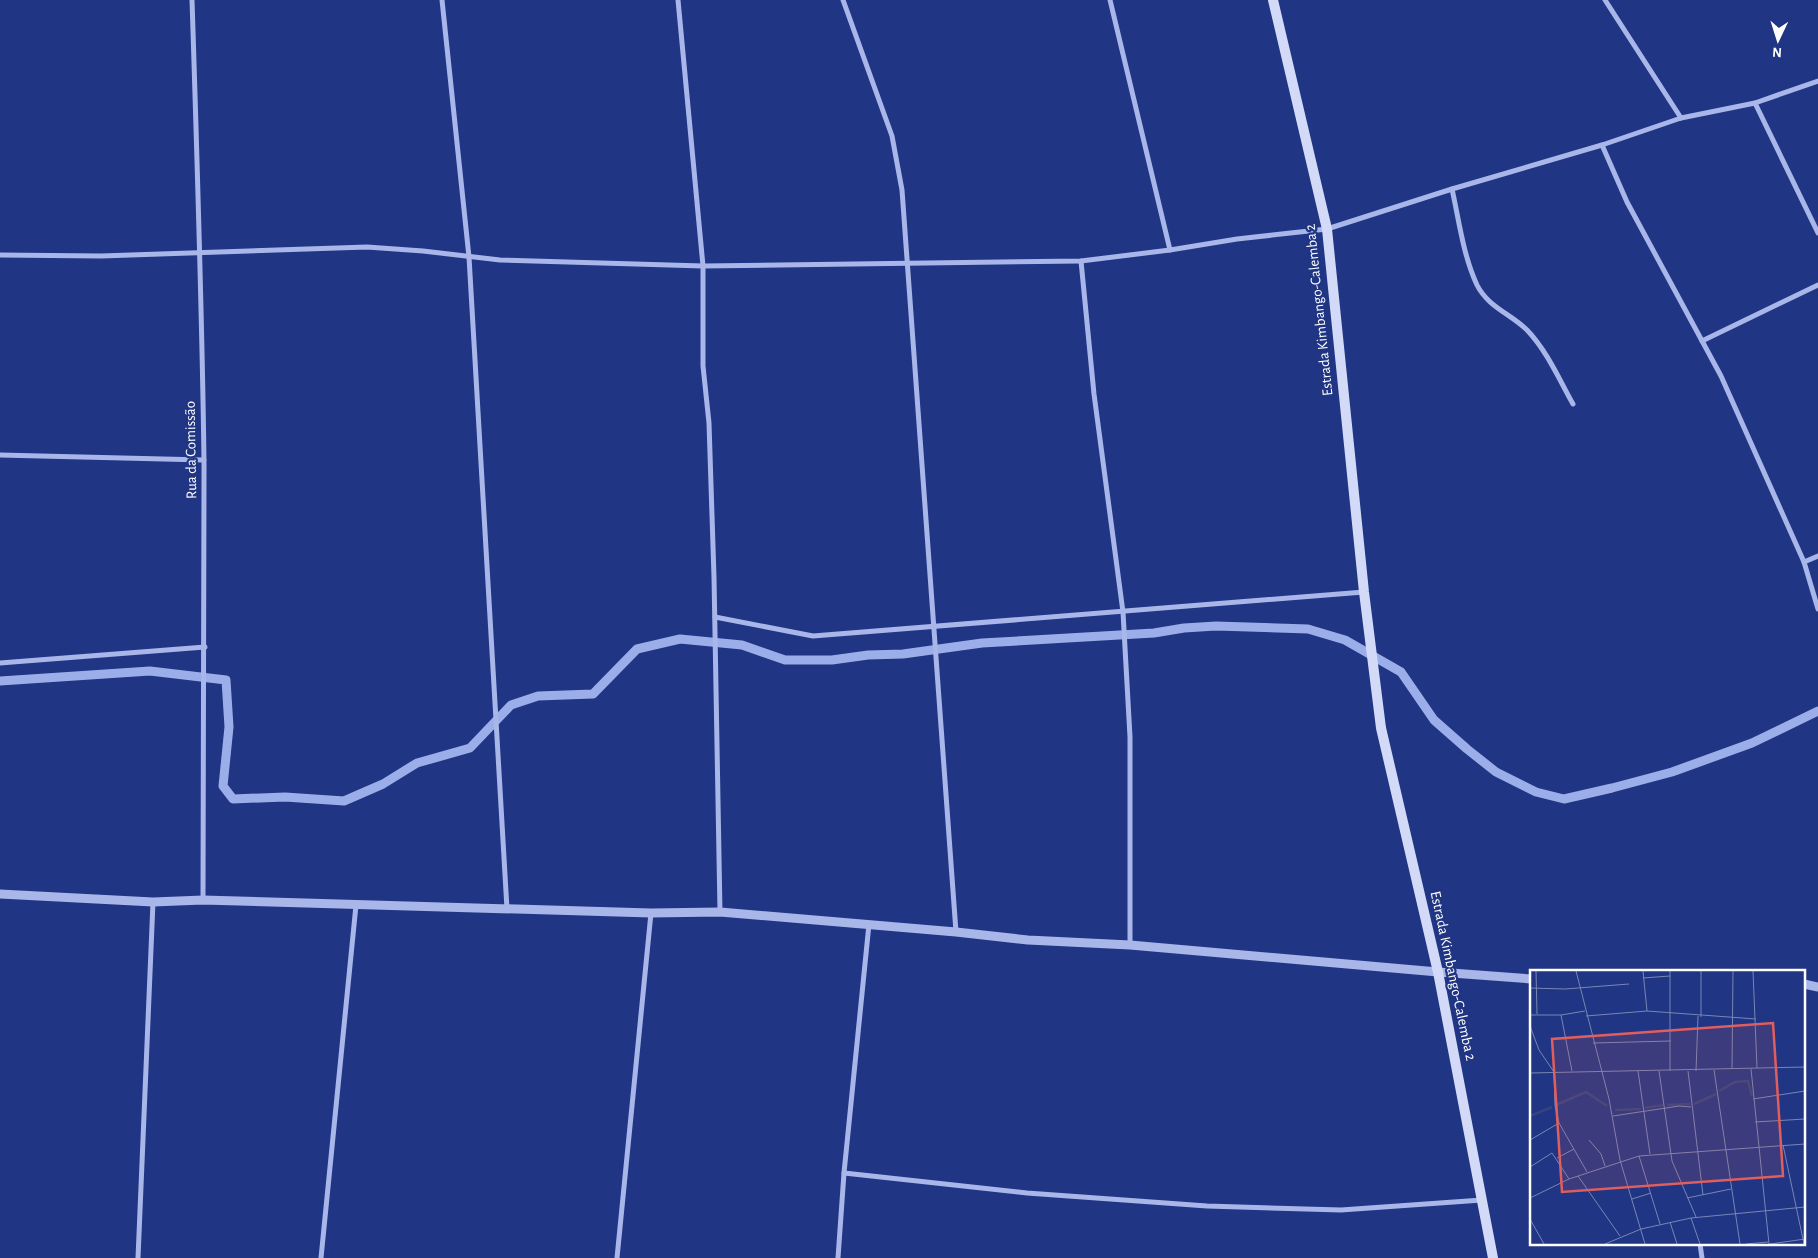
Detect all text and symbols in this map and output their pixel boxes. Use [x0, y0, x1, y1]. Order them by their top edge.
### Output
north arrow [1753, 15, 1803, 65]
text: N [1772, 45, 1783, 59]
street label: Estrada Kimbango-Calemba 2 [1302, 223, 1335, 397]
street label: Rua da Comissão [183, 401, 199, 499]
street label: Estrada Kimbango-Calemba 2 [1428, 890, 1478, 1062]
inset map [1530, 970, 1806, 1246]

